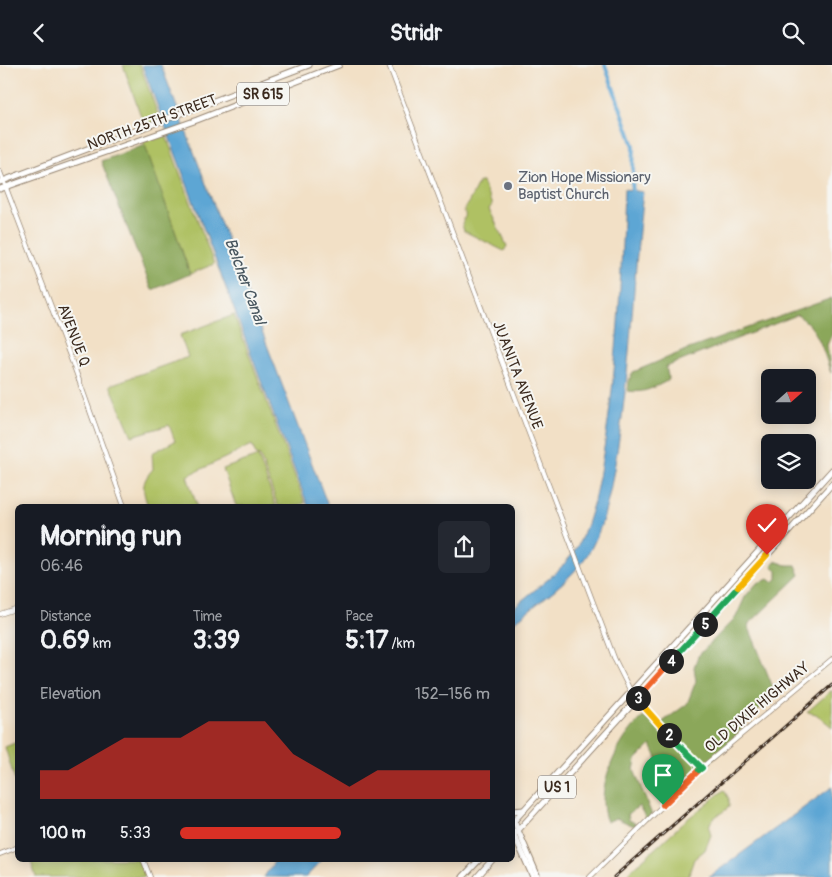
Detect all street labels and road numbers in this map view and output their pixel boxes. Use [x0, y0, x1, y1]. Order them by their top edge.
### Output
road number: SR 615 [237, 83, 289, 105]
street label: NORTH 25TH STREET [85, 90, 220, 155]
street label: AVENUE Q [53, 301, 94, 369]
street label: JUANITA AVENUE [488, 318, 547, 432]
street label: OLD DIXIE HIGHWAY [701, 658, 814, 757]
road number: US 1 [538, 775, 576, 799]

